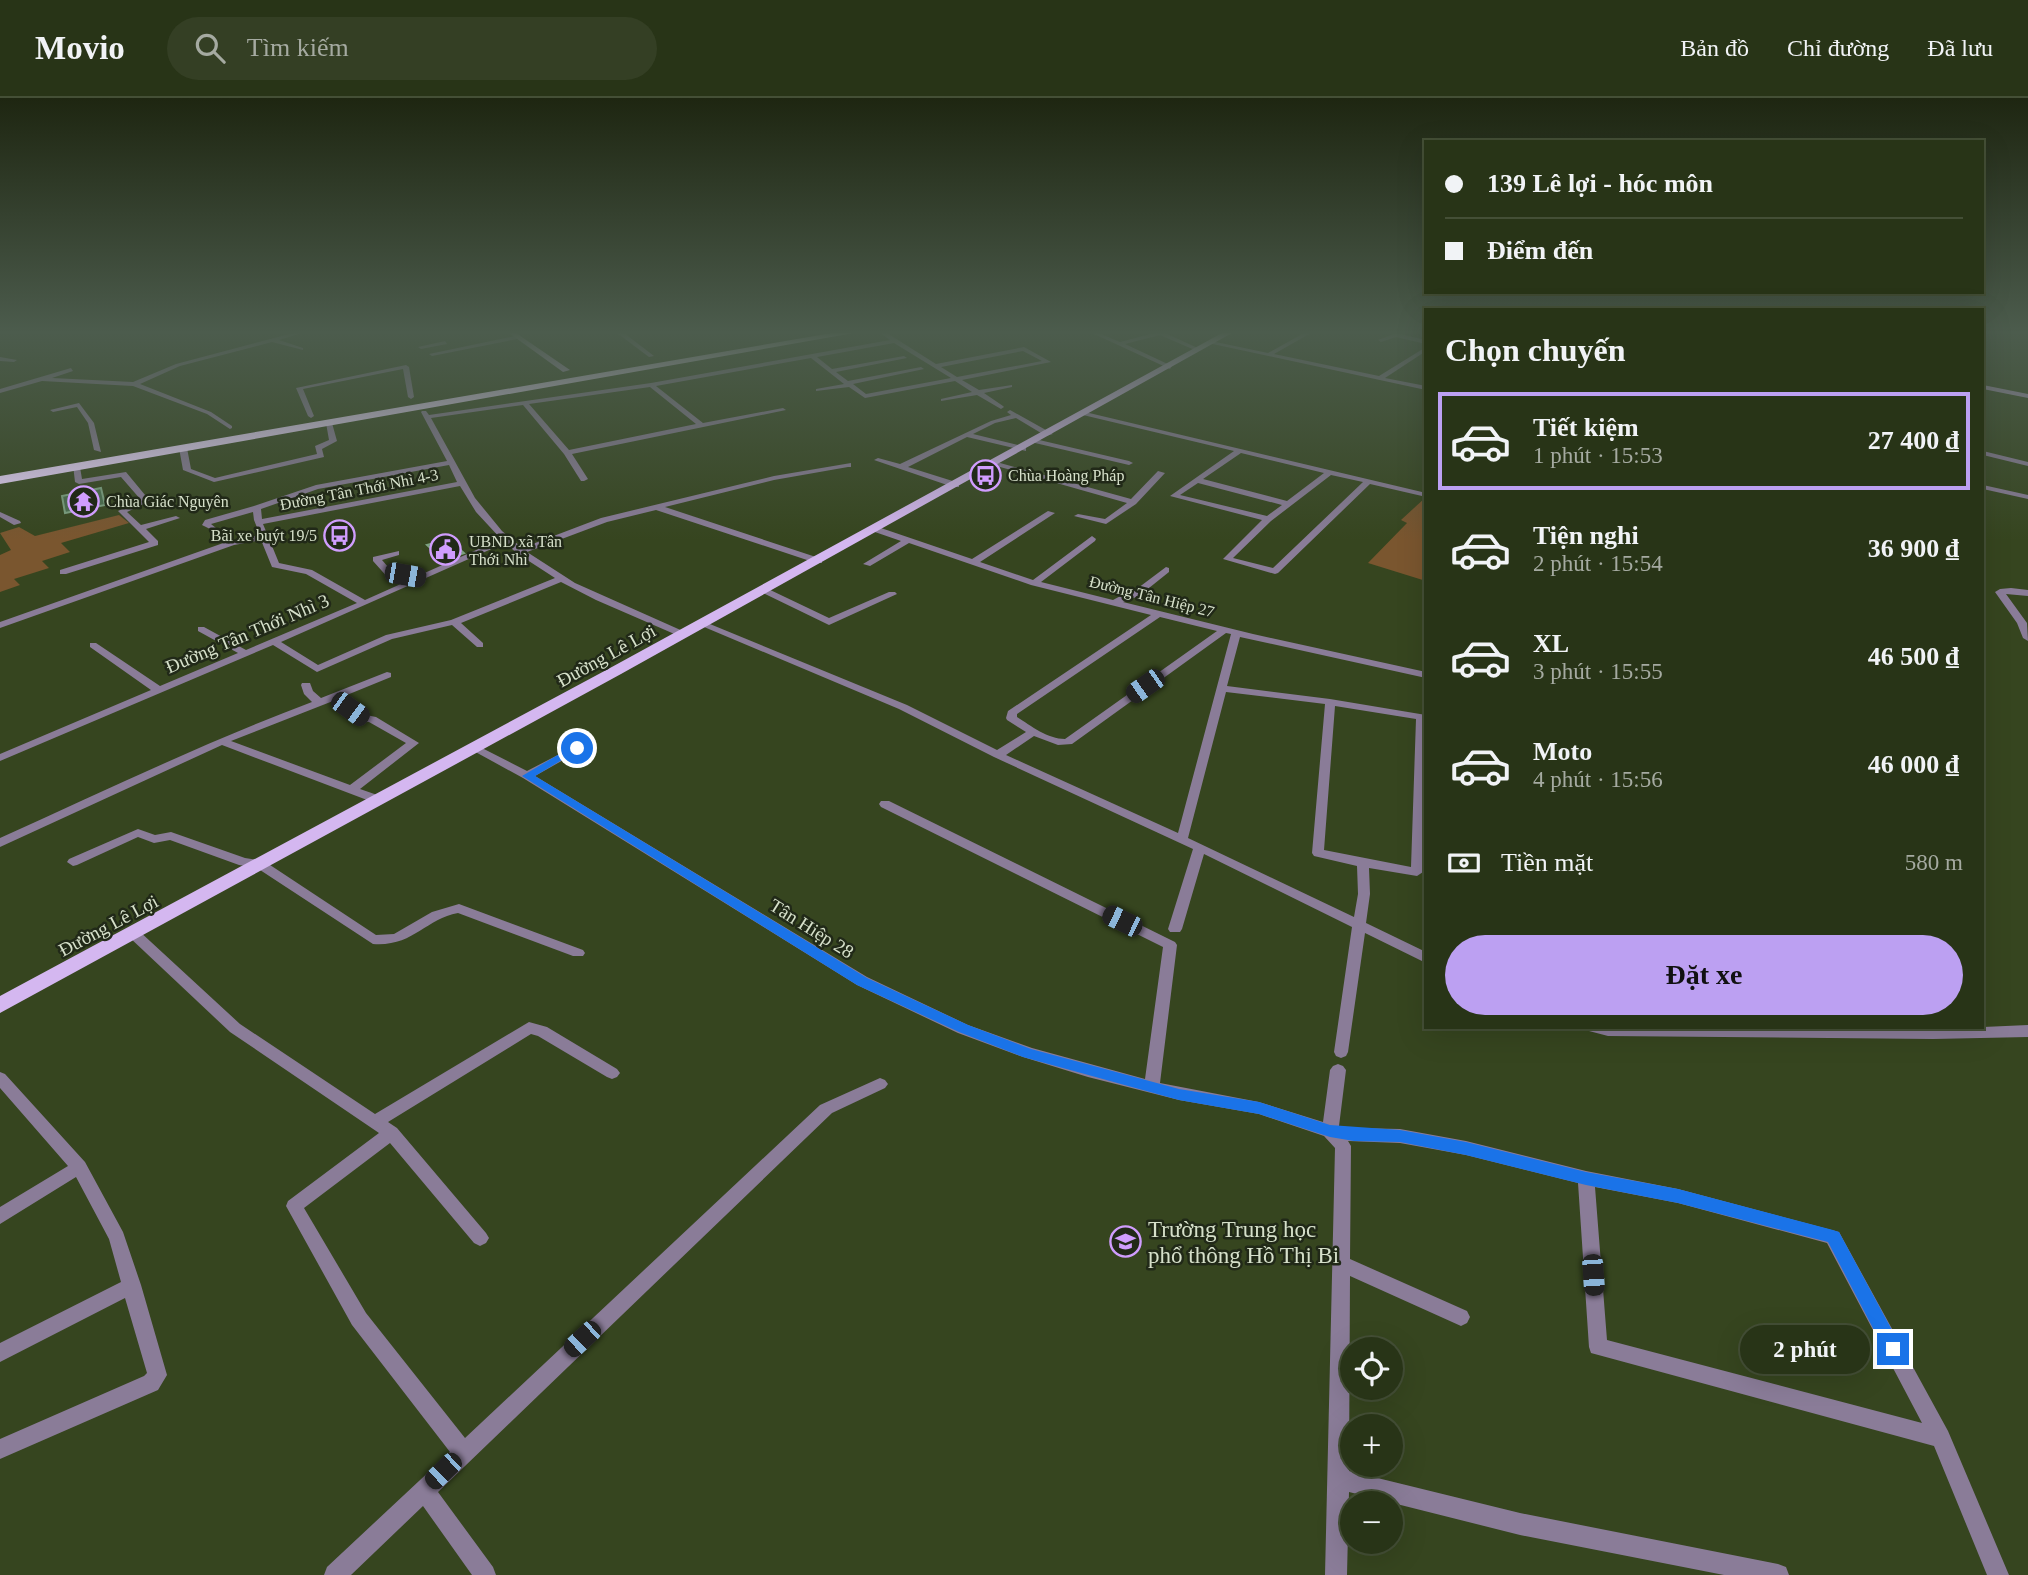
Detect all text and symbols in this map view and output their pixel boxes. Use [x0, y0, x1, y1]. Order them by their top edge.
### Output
search box [167, 17, 657, 80]
icon: search [191, 29, 229, 67]
text: Movio [35, 30, 125, 66]
text: Tìm kiếm [247, 33, 349, 62]
text: Bản đồ [1680, 35, 1749, 61]
text: Chỉ đường [1787, 35, 1889, 61]
text: Đã lưu [1927, 35, 1993, 61]
text: 139 Lê lợi - hóc môn [1487, 169, 1713, 198]
text: Điểm đến [1487, 236, 1593, 265]
text: Chọn chuyến [1445, 332, 1626, 368]
icon: car [1449, 410, 1512, 473]
text: Tiết kiệm [1533, 413, 1639, 442]
text: 27 400 ₫ [1868, 426, 1959, 455]
text: 1 phút · 15:53 [1533, 443, 1663, 468]
bus stop icon: Chùa Hoàng Pháp [968, 458, 1002, 492]
street label: Đường Tân Thới Nhì 4-3 [278, 466, 440, 514]
place label: Chùa Hoàng Pháp [1008, 467, 1124, 485]
temple icon: Chùa Giác Nguyên [66, 484, 100, 518]
place label: Chùa Giác Nguyên [106, 493, 229, 511]
bus stop icon: Bãi xe buýt 19/5 [323, 518, 357, 552]
icon: car [1449, 518, 1512, 581]
text: Tiện nghi [1533, 521, 1639, 550]
place label: Bãi xe buýt 19/5 [211, 527, 317, 545]
public building icon: UBND xã Tân Thới Nhì [429, 533, 463, 567]
place label: UBND xã Tân Thới Nhì [469, 533, 562, 568]
text: 36 900 ₫ [1868, 534, 1959, 563]
text: 2 phút · 15:54 [1533, 551, 1663, 576]
car [383, 561, 428, 589]
street label: Đường Tân Hiệp 27 [1087, 573, 1216, 621]
street label: Đường Tân Thới Nhì 3 [162, 590, 332, 677]
street label: Đường Lê Lợi [553, 620, 659, 691]
icon: car [1449, 626, 1512, 689]
text: XL [1533, 629, 1569, 658]
text: 46 500 ₫ [1868, 642, 1959, 671]
text: 3 phút · 15:55 [1533, 659, 1663, 684]
car [1122, 665, 1169, 707]
car [327, 688, 374, 730]
route start [561, 732, 593, 764]
icon: car [1449, 734, 1512, 797]
text: Moto [1533, 737, 1592, 766]
text: 46 000 ₫ [1868, 750, 1959, 779]
text: 4 phút · 15:56 [1533, 767, 1663, 792]
icon: cash [1445, 844, 1483, 882]
text: Tiền mặt [1501, 848, 1593, 877]
text: 580 m [1905, 850, 1963, 875]
street label: Đường Lê Lợi [55, 890, 162, 960]
street label: Tân Hiệp 28 [766, 894, 858, 962]
car [1099, 902, 1146, 940]
button: Đặt xe [1445, 935, 1963, 1015]
place label: Trường Trung học phổ thông Hồ Thị Bi [1148, 1217, 1339, 1268]
school or university icon: Trường Trung học phổ thông Hồ Thị Bi [1108, 1225, 1142, 1259]
car [1582, 1253, 1605, 1297]
car [560, 1317, 605, 1361]
callout: 2 phút [1739, 1324, 1868, 1374]
route end [1877, 1333, 1909, 1365]
map controls [1340, 1337, 1403, 1554]
button: locate [1340, 1337, 1403, 1400]
text: 2 phút [1773, 1337, 1837, 1362]
button: + [1340, 1414, 1403, 1477]
car [421, 1449, 466, 1493]
button: − [1340, 1491, 1403, 1554]

